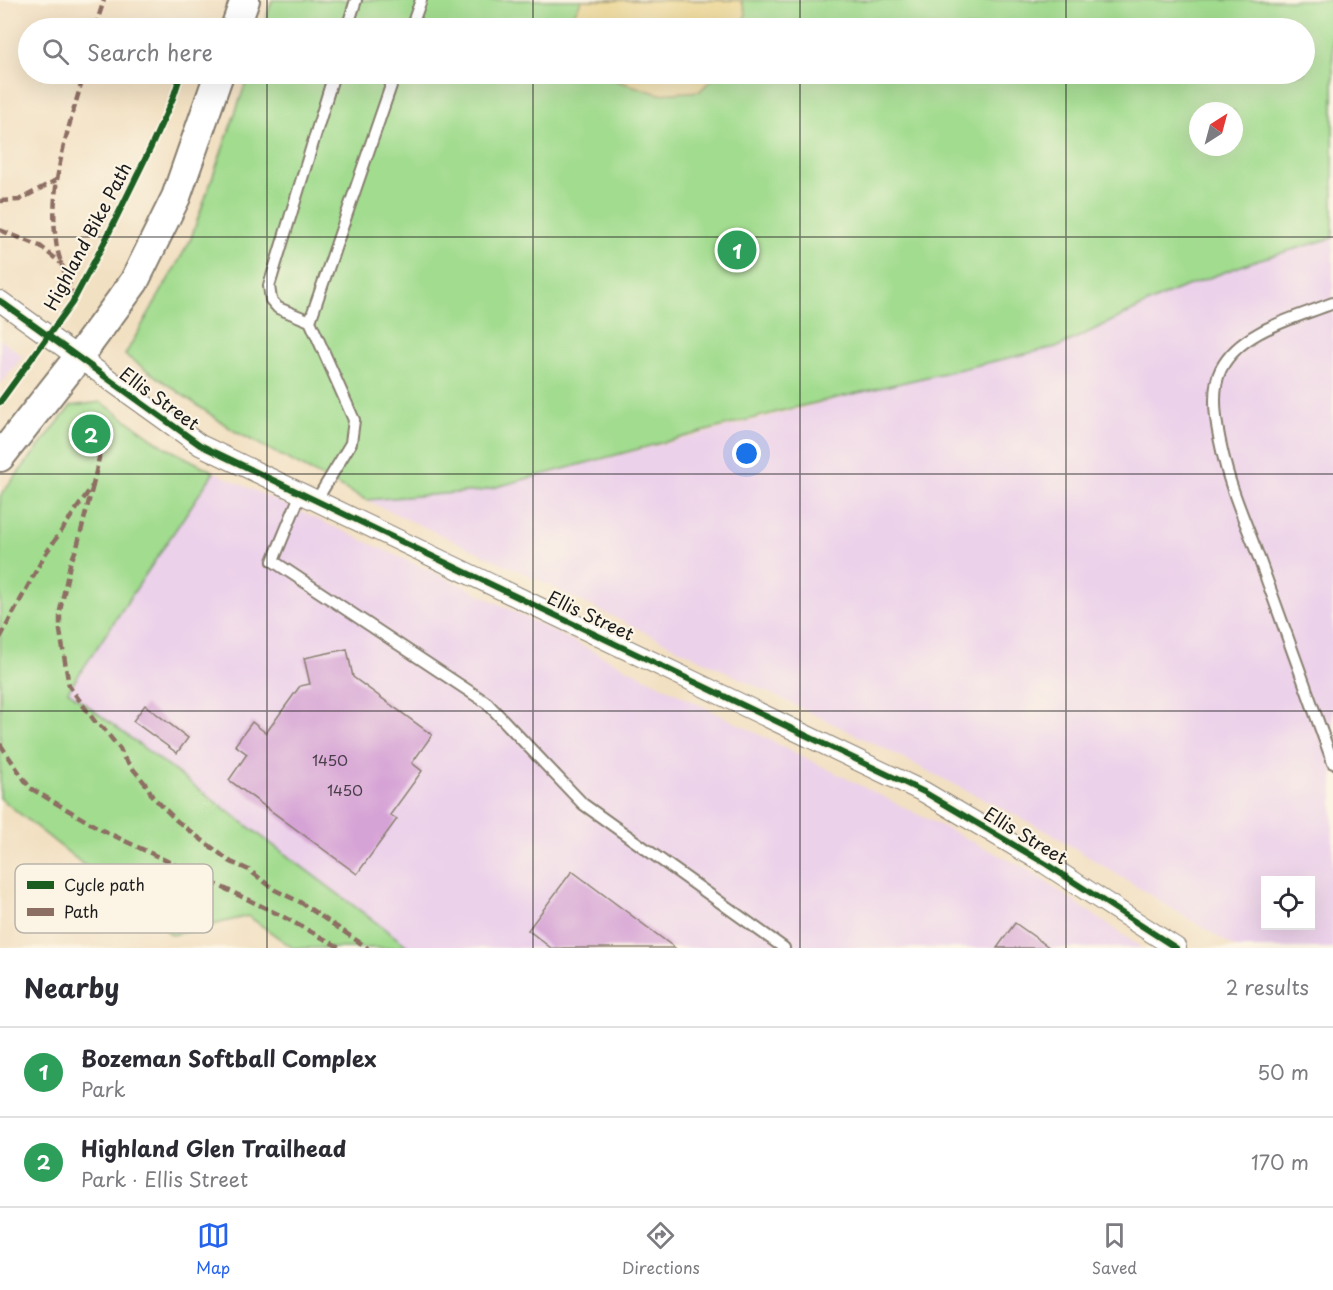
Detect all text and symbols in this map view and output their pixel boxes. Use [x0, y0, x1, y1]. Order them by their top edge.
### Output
search box [18, 18, 1315, 84]
icon: search [39, 35, 72, 68]
text: Search here [87, 35, 213, 68]
north arrow [1189, 102, 1243, 156]
street label: Highland Bike Path [37, 157, 137, 315]
pin: 1 [718, 228, 756, 272]
street label: Ellis Street [114, 360, 206, 436]
pin: 2 [72, 412, 110, 456]
your location [732, 439, 761, 468]
street label: Ellis Street [543, 583, 639, 647]
house number: 1450 [312, 748, 348, 771]
house number: 1450 [327, 778, 363, 801]
street label: Ellis Street [979, 799, 1073, 871]
legend [15, 864, 213, 933]
text: Cycle path [64, 872, 145, 896]
map controls [1261, 876, 1315, 930]
button: locate [1261, 876, 1315, 930]
text: Path [64, 899, 99, 923]
text: Nearby [24, 968, 119, 1007]
text: 2 results [1226, 972, 1309, 1002]
text: Bozeman Softball Complex [81, 1041, 377, 1074]
text: 1 [39, 1057, 48, 1087]
text: 50 m [1257, 1057, 1309, 1087]
text: Park [81, 1074, 126, 1104]
text: Highland Glen Trailhead [81, 1131, 346, 1164]
text: 2 [36, 1147, 51, 1177]
text: 170 m [1251, 1147, 1309, 1177]
text: Park · Ellis Street [81, 1164, 248, 1194]
tab: Map [196, 1219, 230, 1279]
tab: Directions [622, 1219, 700, 1279]
tab: Saved [1092, 1219, 1137, 1279]

